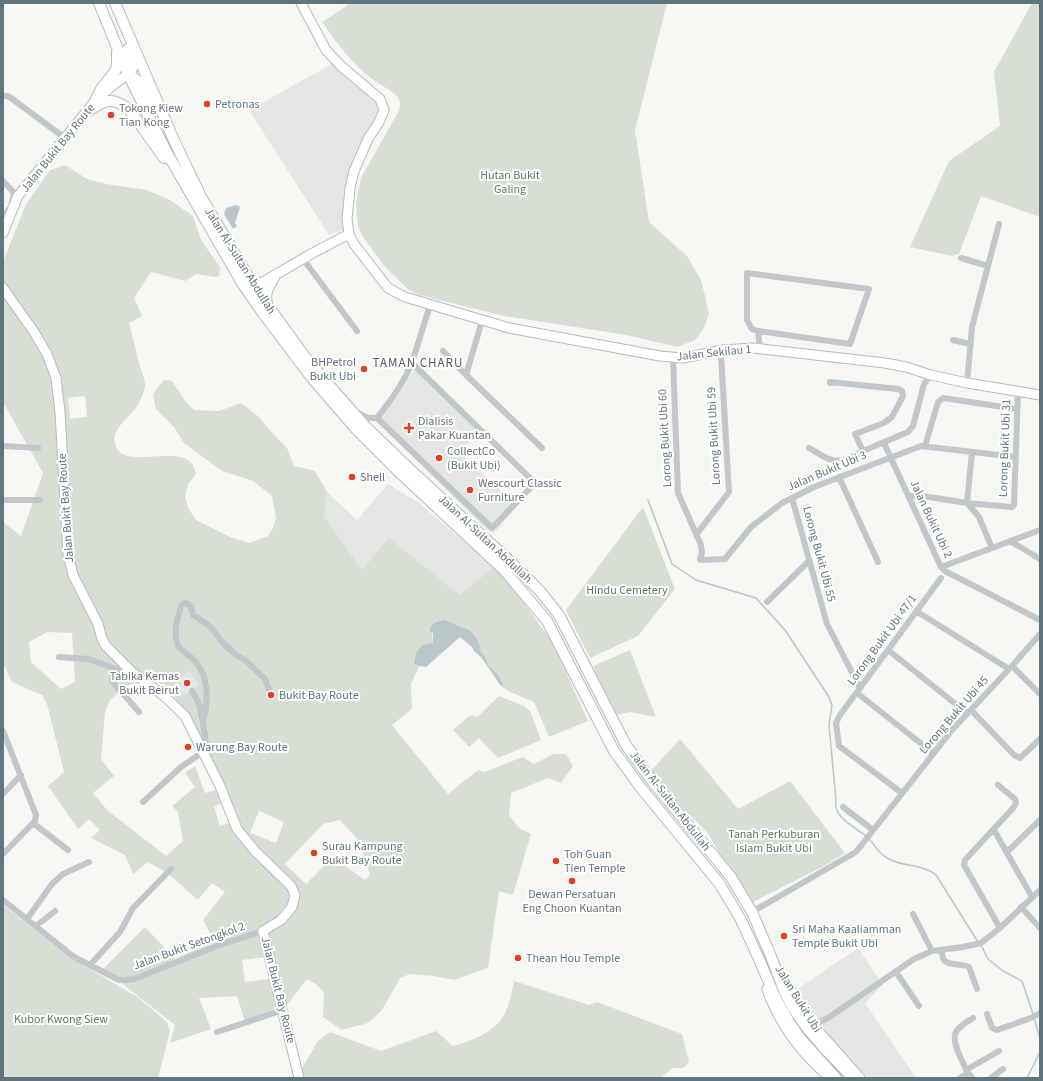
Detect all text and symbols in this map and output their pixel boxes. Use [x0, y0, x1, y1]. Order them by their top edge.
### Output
place label: Petronas [215, 96, 260, 113]
marker: Petronas [202, 99, 212, 109]
street label: Jalan Bukit Bay Route [17, 100, 99, 196]
place label: Tokong Kiew Tian Kong [119, 100, 183, 131]
marker: Tokong Kiew Tian Kong [106, 110, 116, 120]
park label: Hutan Bukit Galing [480, 167, 540, 198]
street label: Jalan Al-Sultan Abdullah [200, 204, 280, 318]
street label: Jalan Sekilau 1 [676, 341, 752, 365]
place label: BHPetrol Bukit Ubi [310, 354, 356, 385]
district label: TAMAN CHARU [373, 354, 463, 372]
marker: BHPetrol Bukit Ubi [359, 364, 369, 374]
street label: Lorong Bukit Ubi 59 [703, 386, 725, 486]
street label: Lorong Bukit Ubi 60 [654, 388, 676, 488]
street label: Lorong Bukit Ubi 31 [995, 399, 1015, 497]
place label: Dialisis Pakar Kuantan [418, 413, 491, 444]
marker: Dialisis Pakar Kuantan [403, 422, 415, 434]
place label: CollectCo (Bukit Ubi) [447, 443, 501, 474]
street label: Jalan Bukit Ubi 3 [785, 447, 869, 495]
street label: Jalan Bukit Bay Route [54, 453, 78, 563]
marker: CollectCo (Bukit Ubi) [434, 453, 444, 463]
place label: Shell [360, 469, 385, 486]
marker: Shell [347, 472, 357, 482]
place label: Wescourt Classic Furniture [478, 475, 562, 506]
street label: Jalan Bukit Ubi 2 [905, 477, 957, 561]
marker: Wescourt Classic Furniture [465, 485, 475, 495]
street label: Jalan Al-Sultan Abdullah [434, 491, 536, 587]
street label: Lorong Bukit Ubi 55 [798, 504, 840, 604]
park label: Hindu Cemetery [586, 582, 668, 599]
street label: Lorong Bukit Ubi 47/1 [843, 591, 921, 689]
place label: Tabika Kemas Bukit Beirut [110, 668, 179, 699]
street label: Lorong Bukit Ubi 45 [915, 672, 993, 758]
marker: Tabika Kemas Bukit Beirut [182, 678, 192, 688]
place label: Bukit Bay Route [279, 687, 359, 704]
marker: Bukit Bay Route [266, 690, 276, 700]
place label: Warung Bay Route [196, 739, 288, 756]
marker: Warung Bay Route [183, 742, 193, 752]
street label: Jalan Al-Sultan Abdullah [625, 747, 715, 855]
park label: Tanah Perkuburan Islam Bukit Ubi [728, 826, 820, 857]
place label: Surau Kampung Bukit Bay Route [322, 838, 403, 869]
place label: Toh Guan Tien Temple [564, 846, 626, 877]
marker: Surau Kampung Bukit Bay Route [309, 848, 319, 858]
marker: Toh Guan Tien Temple [551, 856, 561, 866]
marker: Dewan Persatuan Eng Choon Kuantan [567, 876, 577, 886]
place label: Dewan Persatuan Eng Choon Kuantan [522, 886, 622, 917]
street label: Jalan Bukit Setongkol 2 [131, 918, 247, 974]
place label: Sri Maha Kaaliamman Temple Bukit Ubi [792, 921, 901, 952]
marker: Sri Maha Kaaliamman Temple Bukit Ubi [779, 931, 789, 941]
street label: Jalan Bukit Bay Route [257, 935, 300, 1045]
place label: Thean Hou Temple [526, 950, 620, 967]
marker: Thean Hou Temple [513, 953, 523, 963]
street label: Jalan Bukit Ubi [771, 962, 825, 1036]
park label: Kubor Kwong Siew [14, 1011, 108, 1028]

